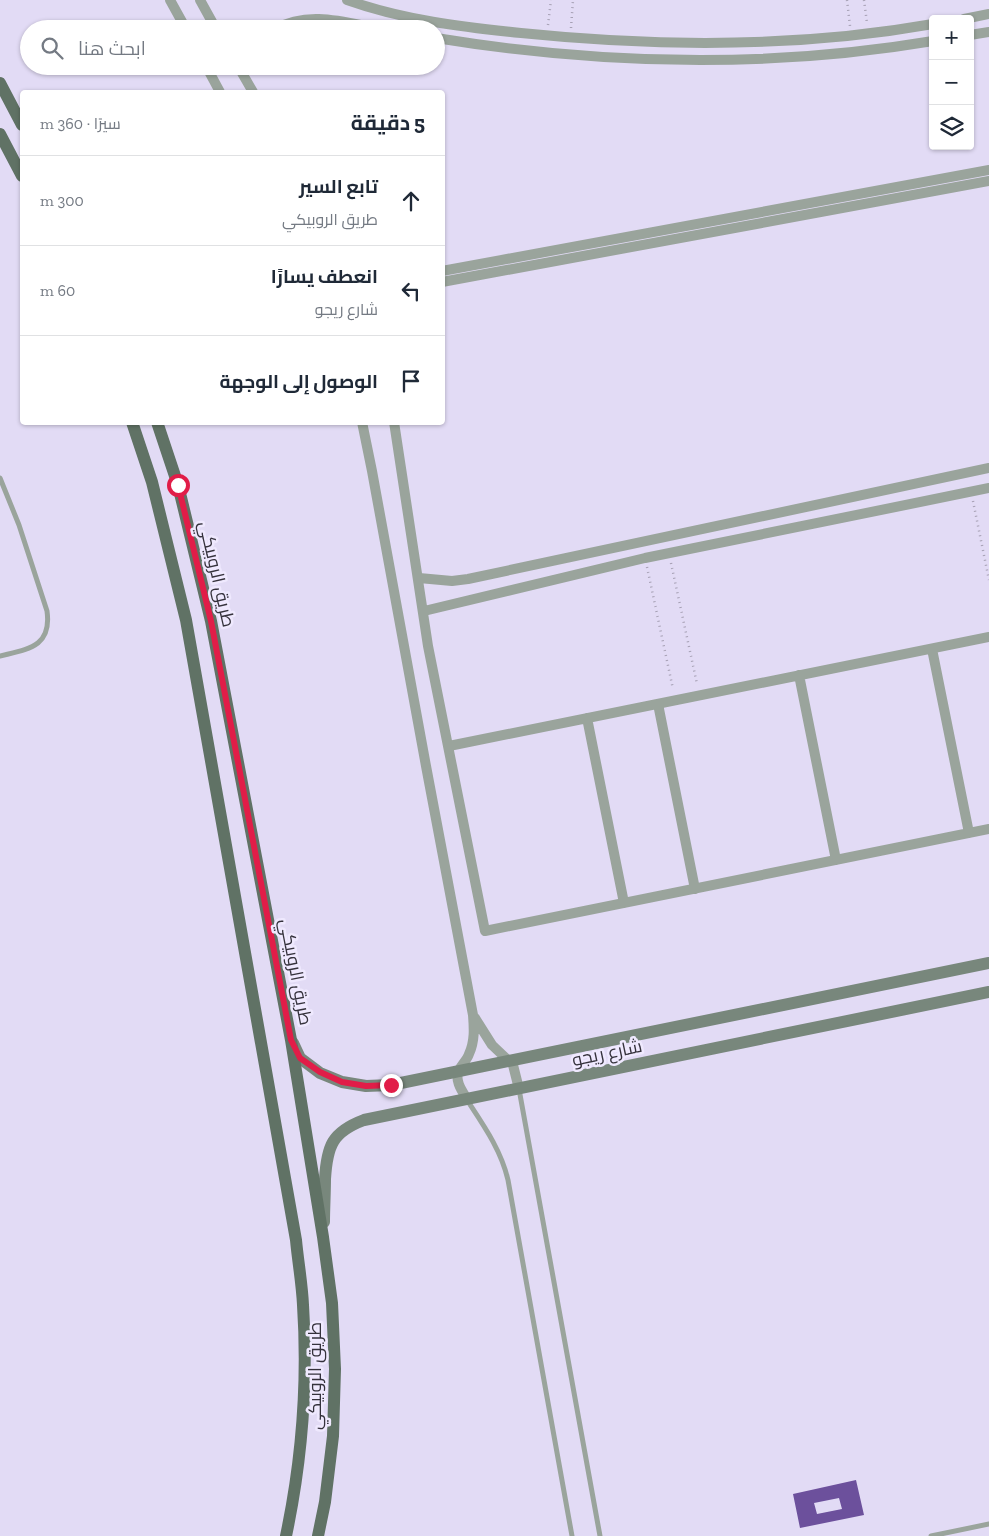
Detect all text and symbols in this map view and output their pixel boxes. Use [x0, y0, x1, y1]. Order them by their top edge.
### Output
map controls [929, 15, 974, 150]
button: + [929, 15, 974, 60]
search box [20, 20, 445, 75]
icon: search [38, 34, 66, 62]
text: ابحث هنا [78, 37, 146, 60]
button: − [929, 60, 974, 105]
button: layers [929, 105, 974, 150]
text: 5 دقيقة [351, 110, 425, 135]
text: سيرًا · 360 m [40, 114, 121, 133]
text: تابع السير [299, 175, 378, 198]
icon: ahead [397, 187, 425, 215]
text: 300 m [40, 191, 84, 210]
text: طريق الروبيكي [282, 210, 378, 229]
text: انعطف يسارًا [271, 265, 378, 288]
icon: left [397, 277, 425, 305]
text: 60 m [40, 281, 75, 300]
text: شارع ريجو [315, 300, 378, 319]
icon: arrive [397, 367, 425, 395]
text: الوصول إلى الوجهة [220, 370, 378, 393]
route start [167, 474, 190, 497]
street label: طريق الروبيكي [191, 519, 240, 630]
street label: طريق الروبيكي [272, 917, 317, 1028]
street label: شارع ريجو [570, 1035, 644, 1072]
route end [380, 1074, 403, 1097]
street label: طريق الروبيكي [304, 1322, 329, 1430]

